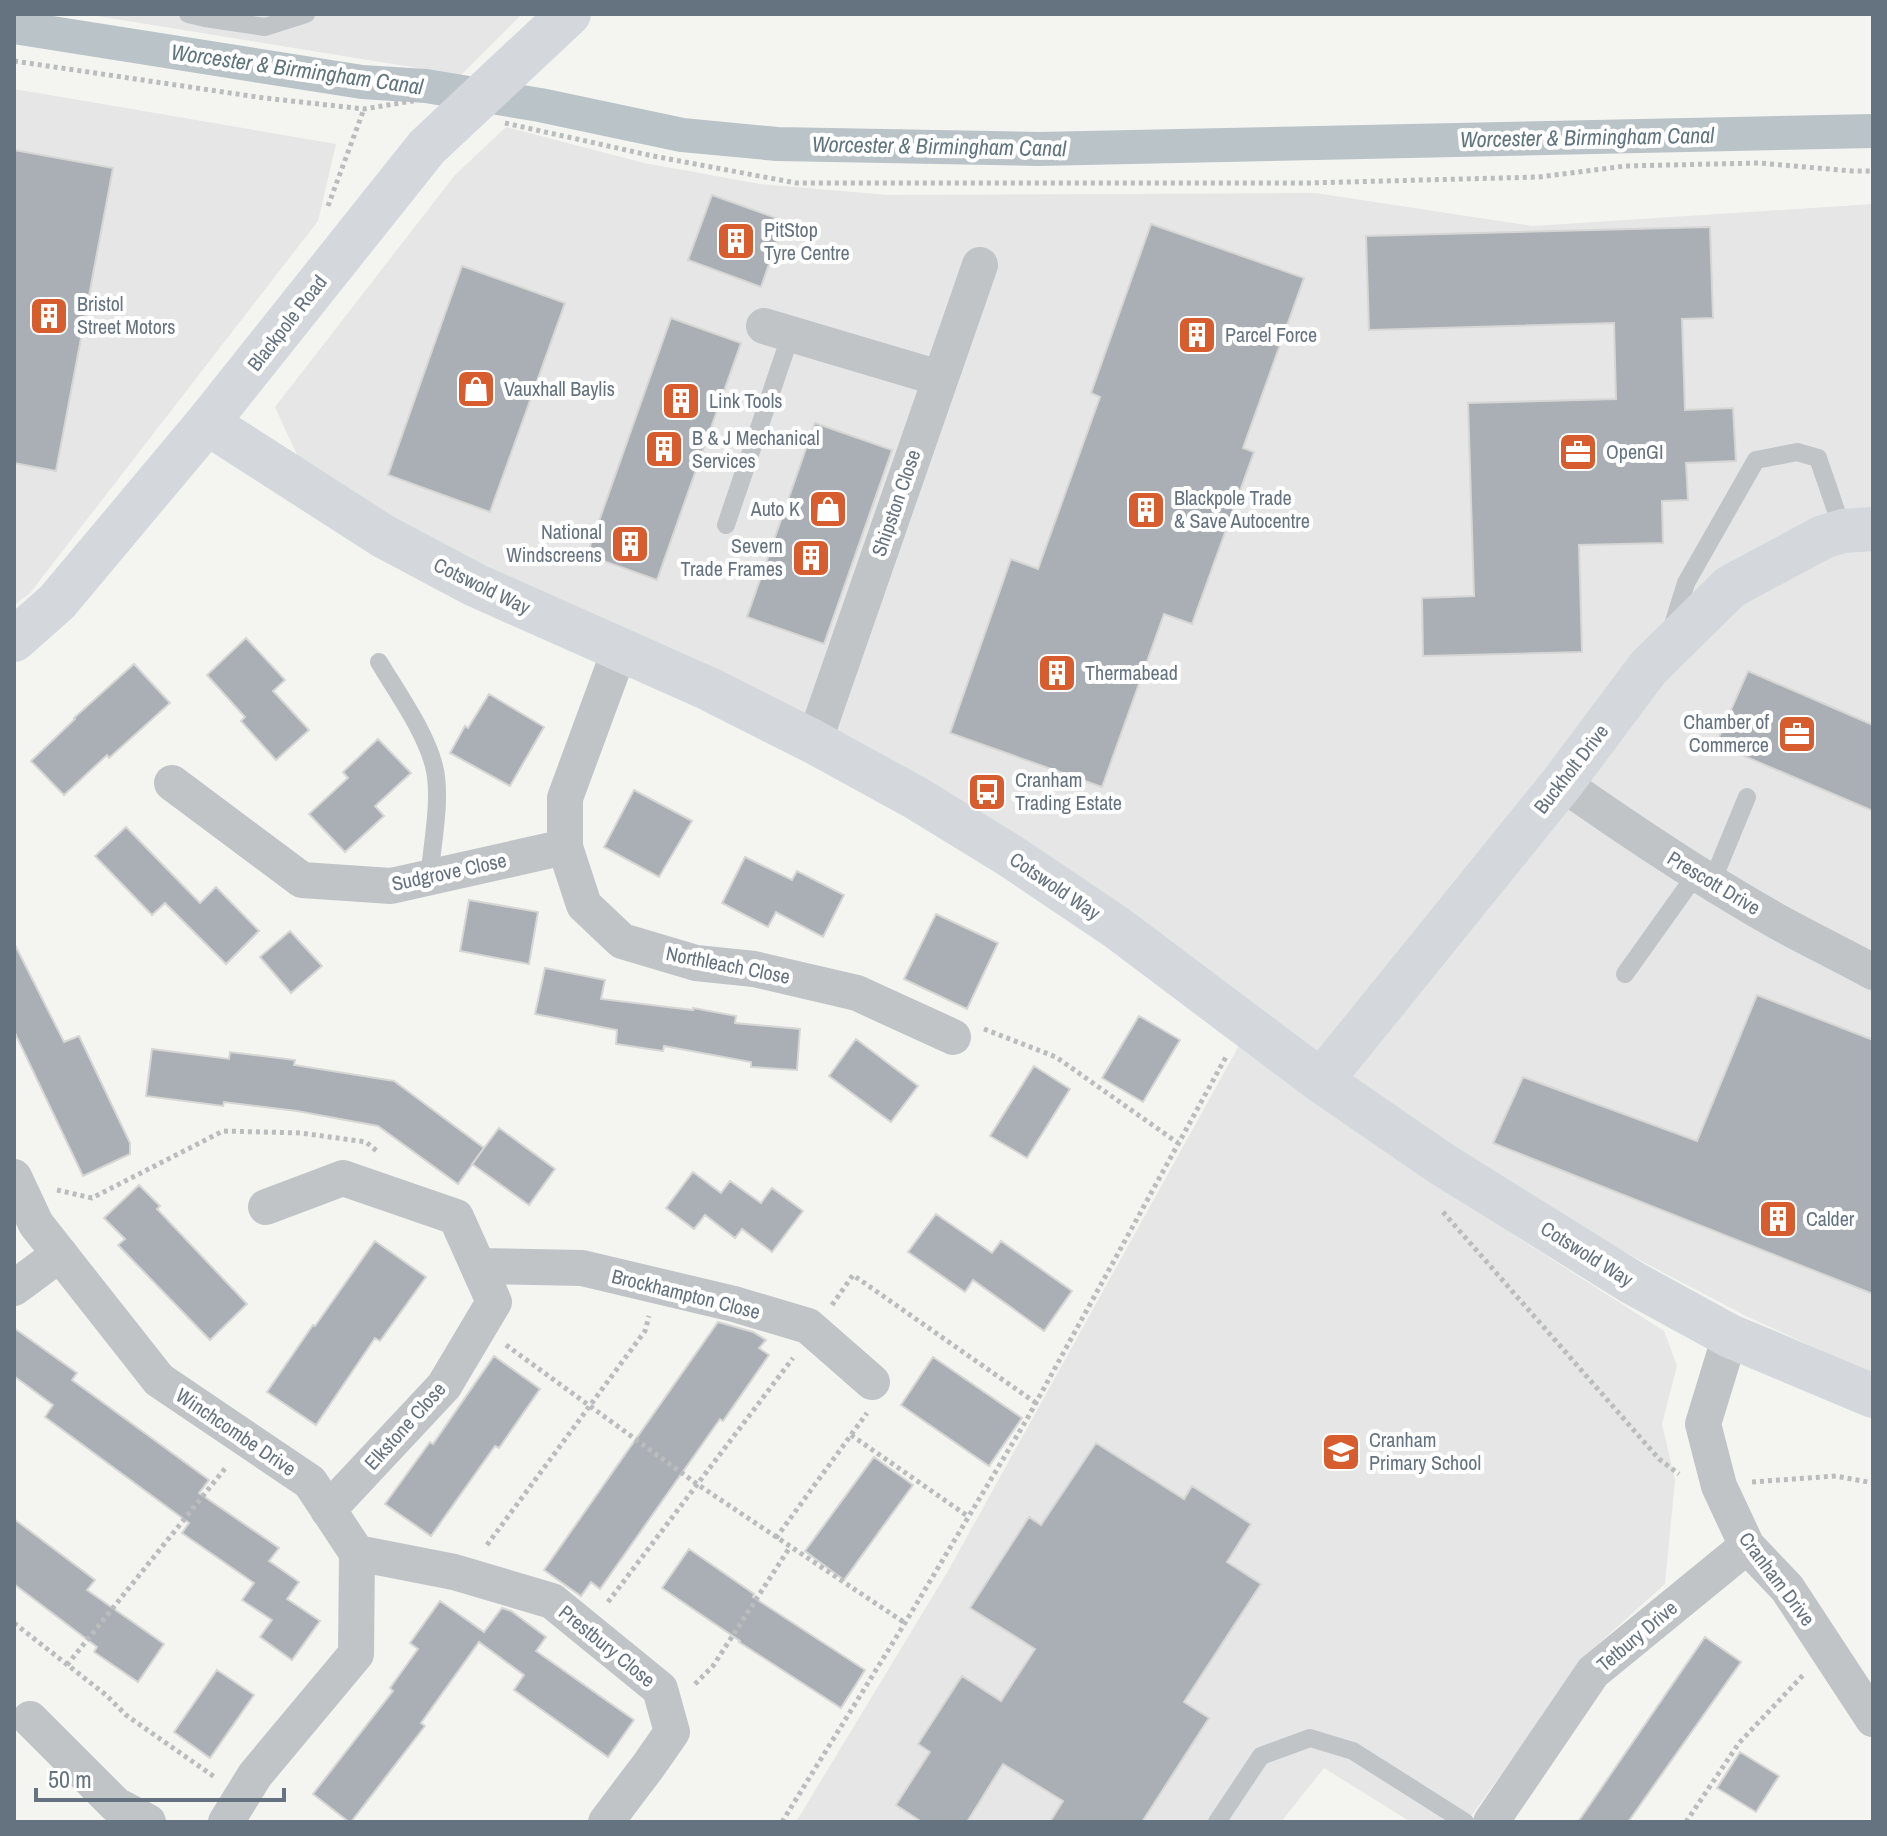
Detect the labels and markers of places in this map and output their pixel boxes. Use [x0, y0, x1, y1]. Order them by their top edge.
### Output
place label: PitStop Tyre Centre [764, 216, 850, 266]
building icon: PitStop Tyre Centre [715, 220, 757, 262]
place label: Bristol Street Motors [77, 290, 175, 340]
building icon: Bristol Street Motors [28, 295, 70, 337]
building icon: Parcel Force [1176, 314, 1218, 356]
place label: Parcel Force [1225, 321, 1317, 348]
shop icon: Vauxhall Baylis [455, 368, 497, 410]
place label: Vauxhall Baylis [504, 375, 615, 402]
building icon: Link Tools [660, 380, 702, 422]
place label: Link Tools [709, 387, 783, 414]
place label: B & J Mechanical Services [692, 424, 820, 474]
building icon: B & J Mechanical Services [643, 428, 685, 470]
office icon: OpenGI [1557, 431, 1599, 473]
place label: OpenGI [1606, 438, 1663, 465]
place label: Blackpole Trade & Save Autocentre [1174, 484, 1310, 534]
shop icon: Auto K [807, 488, 849, 530]
building icon: Blackpole Trade & Save Autocentre [1125, 489, 1167, 531]
place label: Auto K [750, 495, 800, 522]
place label: National Windscreens [506, 518, 602, 568]
building icon: National Windscreens [609, 523, 651, 565]
place label: Severn Trade Frames [681, 532, 783, 582]
building icon: Severn Trade Frames [790, 537, 832, 579]
building icon: Thermabead [1036, 652, 1078, 694]
place label: Thermabead [1085, 659, 1178, 686]
place label: Chamber of Commerce [1683, 708, 1769, 758]
office icon: Chamber of Commerce [1776, 713, 1818, 755]
place label: Cranham Trading Estate [1015, 766, 1122, 816]
bus stop icon: Cranham Trading Estate [966, 771, 1008, 813]
building icon: Calder [1757, 1198, 1799, 1240]
place label: Calder [1806, 1205, 1855, 1232]
place label: Cranham Primary School [1369, 1426, 1481, 1476]
school or university icon: Cranham Primary School [1320, 1431, 1362, 1473]

